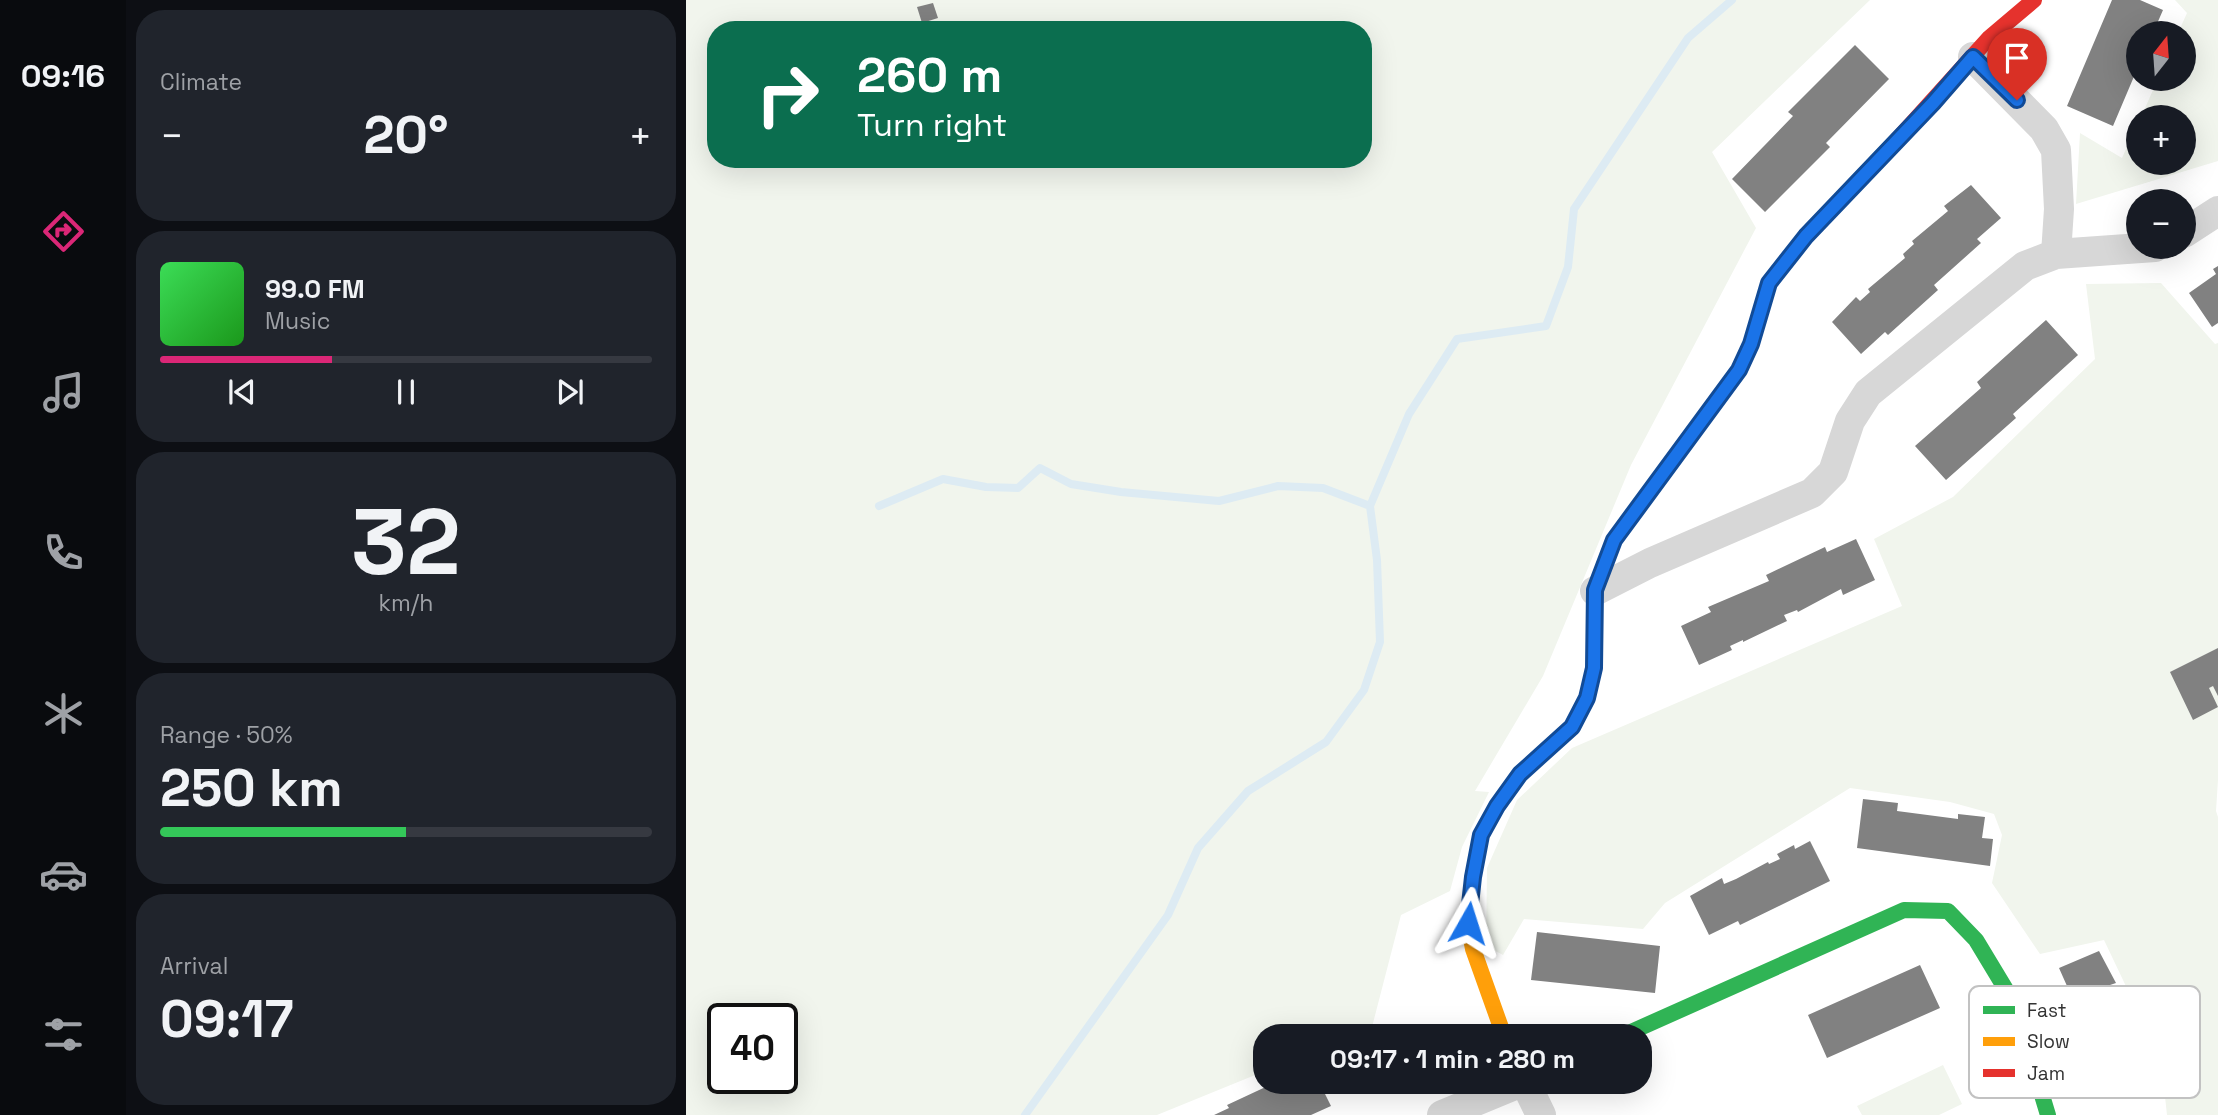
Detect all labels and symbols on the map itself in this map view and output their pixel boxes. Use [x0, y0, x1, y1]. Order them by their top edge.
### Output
north arrow [2126, 21, 2196, 91]
pin [1987, 28, 2047, 100]
position arrow [1431, 886, 1505, 960]
legend [1969, 986, 2200, 1098]
text: Fast [2027, 998, 2067, 1023]
speed limit sign: 40 [707, 1003, 798, 1094]
text: Slow [2027, 1029, 2070, 1054]
text: Jam [2027, 1061, 2065, 1086]

